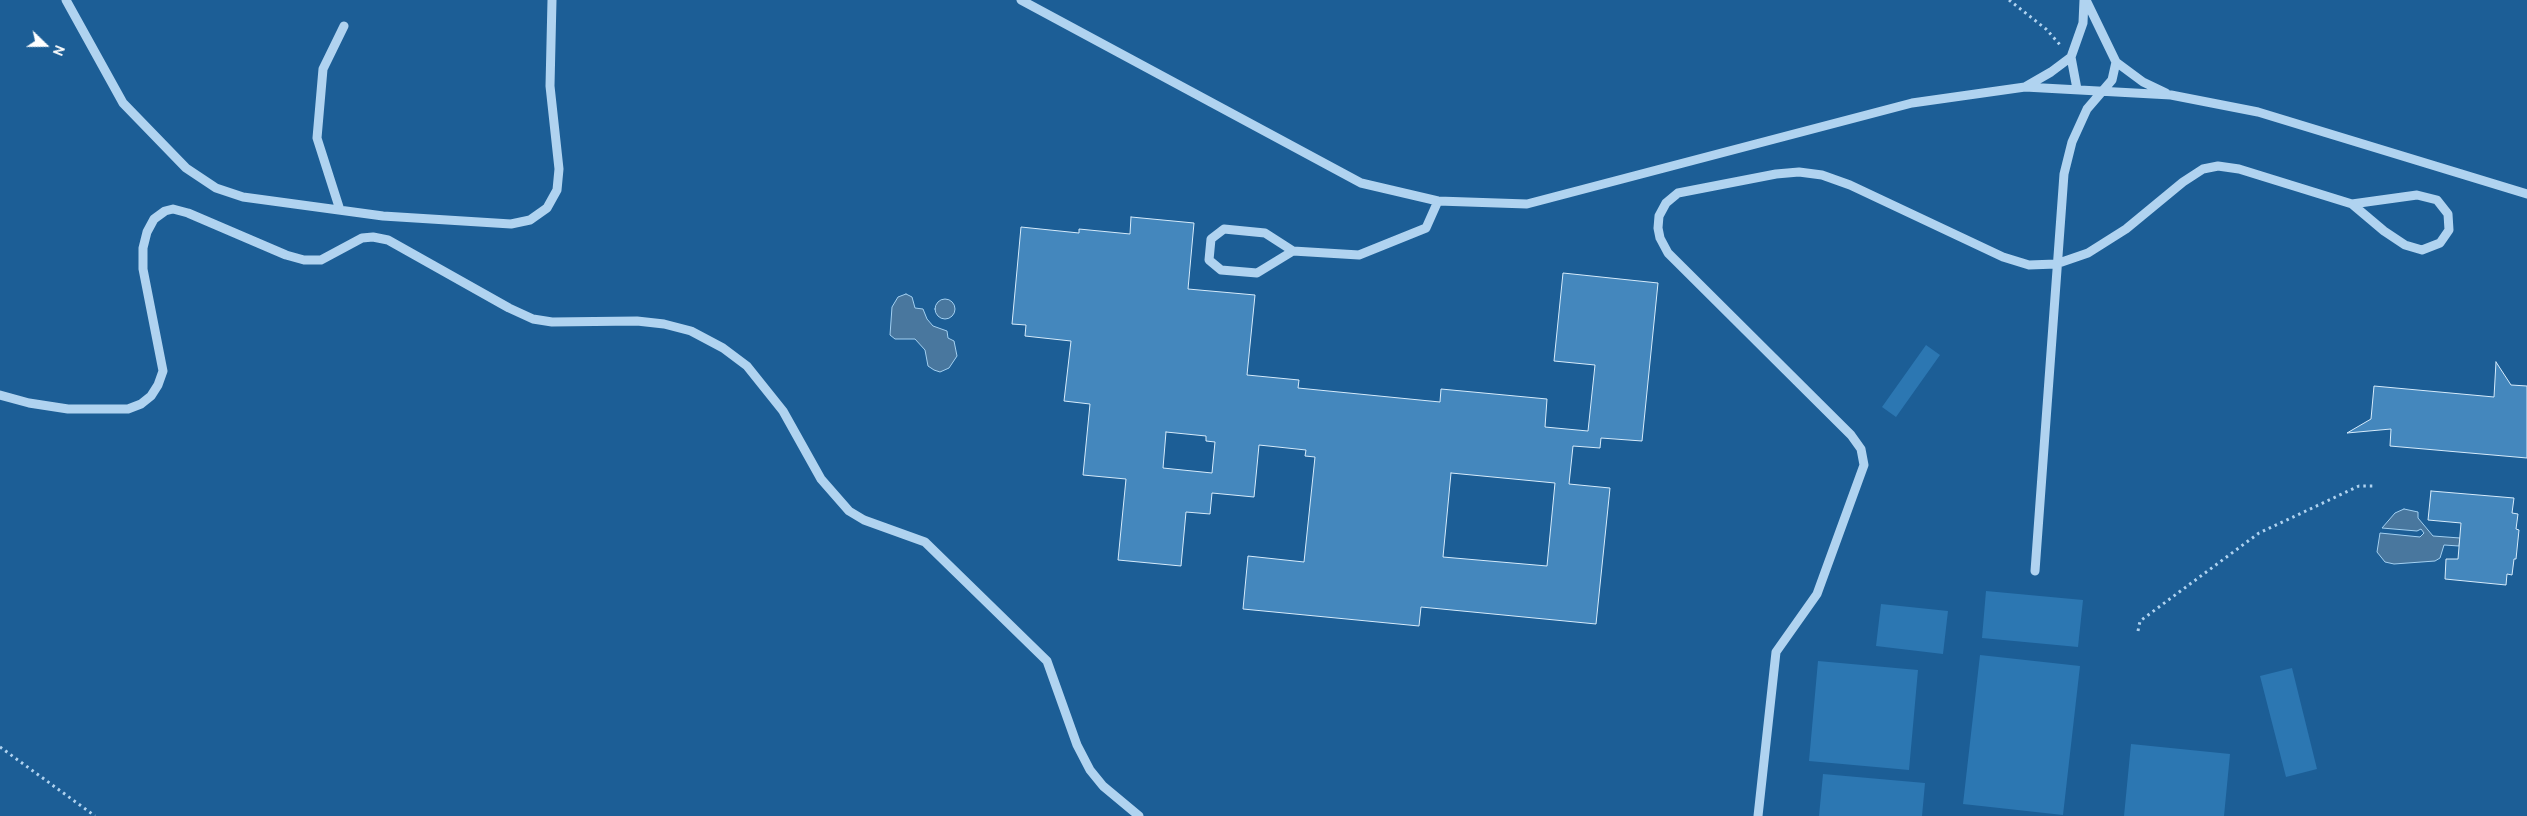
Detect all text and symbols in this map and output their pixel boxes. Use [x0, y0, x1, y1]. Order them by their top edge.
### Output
north arrow [20, 20, 70, 70]
text: N [49, 43, 69, 59]

